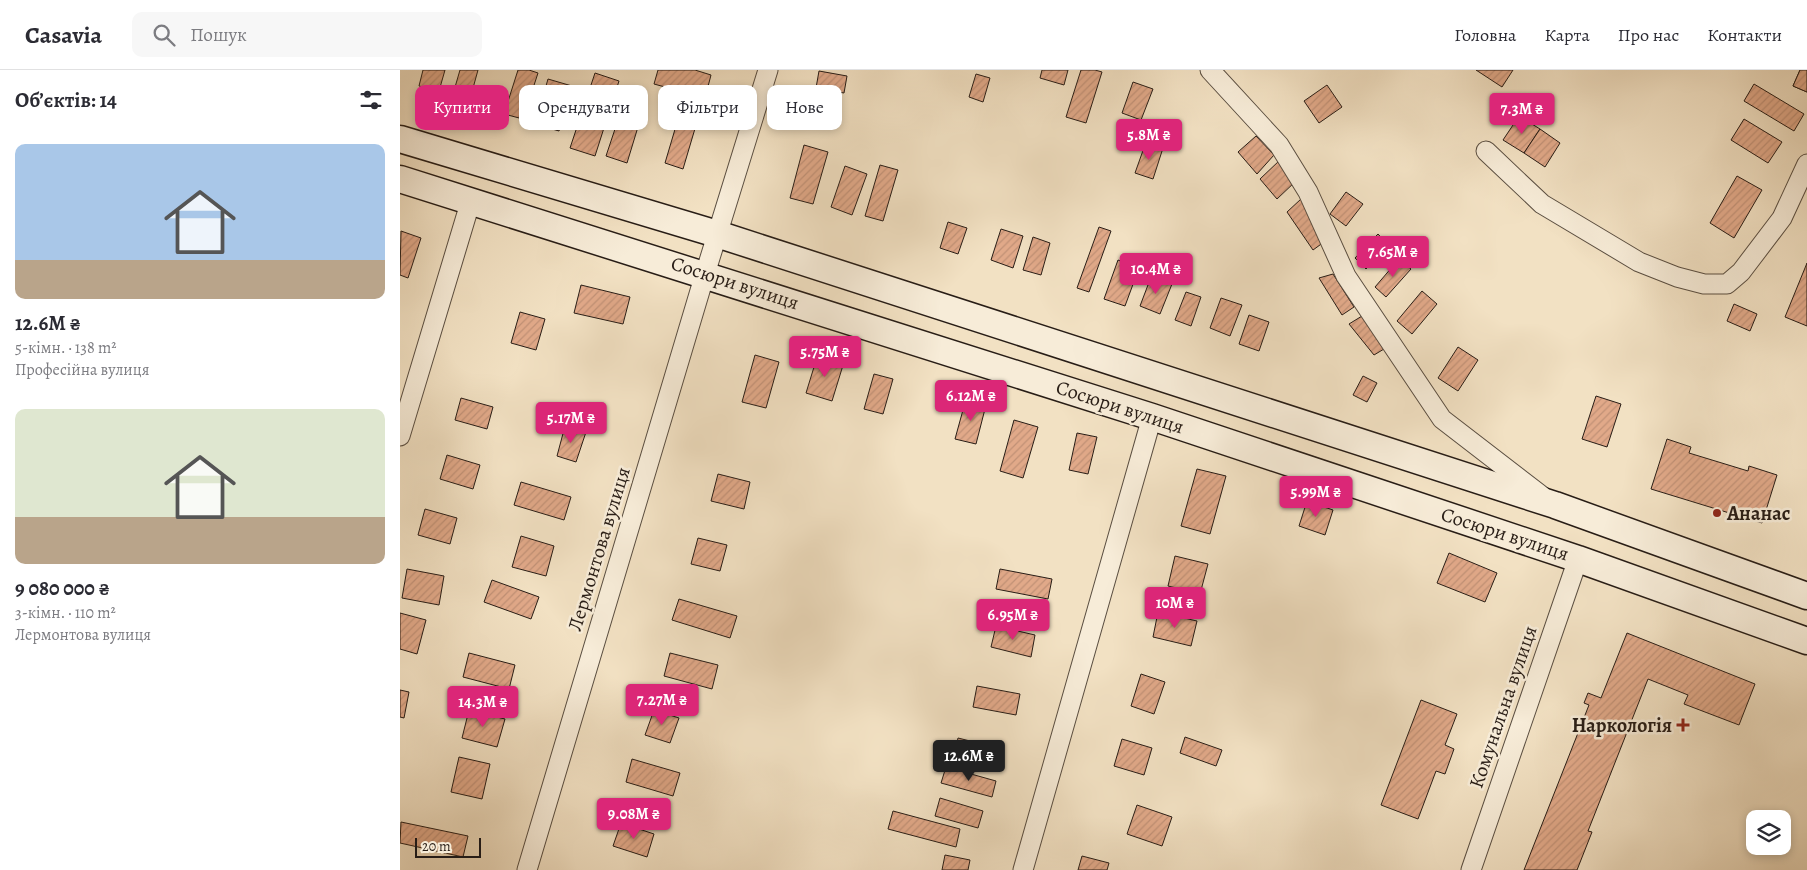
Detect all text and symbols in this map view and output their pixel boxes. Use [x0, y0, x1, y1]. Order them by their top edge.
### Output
search box [132, 12, 482, 57]
text: Casavia [25, 19, 102, 51]
icon: search [150, 21, 178, 49]
text: Пошук [190, 22, 247, 48]
text: Головна [1454, 23, 1516, 47]
text: Карта [1544, 23, 1590, 47]
text: Про нас [1618, 23, 1679, 47]
text: Контакти [1707, 23, 1782, 47]
chip: Купити [415, 85, 509, 130]
chip: Орендувати [519, 85, 648, 130]
chip: Фільтри [658, 85, 757, 130]
chip: Нове [767, 85, 842, 130]
text: Об’єктів: 14 [15, 86, 117, 114]
icon: filters [357, 86, 385, 114]
pin: 7.3M ₴ [1481, 92, 1563, 135]
text: 7.3M ₴ [1501, 98, 1543, 120]
pin: 5.8M ₴ [1108, 118, 1190, 161]
text: 5.8M ₴ [1127, 124, 1171, 146]
icon: home [155, 177, 245, 267]
pin: 7.65M ₴ [1347, 236, 1439, 278]
text: 7.65M ₴ [1368, 241, 1418, 263]
street label: Сосюри вулиця [668, 250, 802, 316]
pin: 10.4M ₴ [1110, 252, 1202, 295]
text: 10.4M ₴ [1131, 258, 1181, 280]
text: 12.6M ₴ [15, 309, 81, 337]
pin: 5.75M ₴ [779, 336, 871, 378]
text: 5-кімн. · 138 m² [15, 337, 117, 359]
text: 5.75M ₴ [800, 341, 850, 363]
text: Професійна вулиця [15, 359, 149, 381]
street label: Сосюри вулиця [1053, 374, 1187, 440]
pin: 6.12M ₴ [925, 380, 1017, 422]
text: 6.12M ₴ [946, 385, 996, 407]
pin: 5.17M ₴ [525, 402, 617, 444]
text: 5.17M ₴ [547, 407, 595, 429]
icon: home [155, 442, 245, 532]
street label: Лермонтова вулиця [561, 464, 637, 634]
pin: 5.99M ₴ [1270, 476, 1362, 518]
text: 5.99M ₴ [1291, 481, 1341, 503]
place label: Ананас [1726, 500, 1790, 527]
street label: Сосюри вулиця [1438, 501, 1572, 567]
marker: Ананас [1711, 507, 1723, 519]
text: 9 080 000 ₴ [15, 574, 110, 602]
pin: 10M ₴ [1140, 586, 1210, 629]
text: 10M ₴ [1156, 592, 1194, 614]
pin: 6.95M ₴ [967, 598, 1059, 641]
text: 3-кімн. · 110 m² [15, 602, 116, 624]
text: 6.95M ₴ [988, 604, 1038, 626]
street label: Комунальна вулиця [1463, 622, 1543, 792]
text: Лермонтова вулиця [15, 624, 151, 646]
pin: 7.27M ₴ [616, 684, 708, 726]
pin: 14.3M ₴ [437, 686, 529, 728]
text: 7.27M ₴ [637, 689, 687, 711]
text: 14.3M ₴ [458, 691, 508, 713]
place label: Наркологія [1572, 712, 1672, 739]
marker: Наркологія [1676, 718, 1690, 732]
pin: 12.6M ₴ [923, 740, 1015, 782]
text: 12.6M ₴ [944, 745, 994, 767]
pin: 9.08M ₴ [588, 798, 680, 840]
text: 9.08M ₴ [608, 803, 660, 825]
map controls [1746, 810, 1791, 855]
button: layers [1746, 810, 1791, 855]
scale bar [415, 835, 481, 858]
text: 20 m [422, 837, 451, 856]

